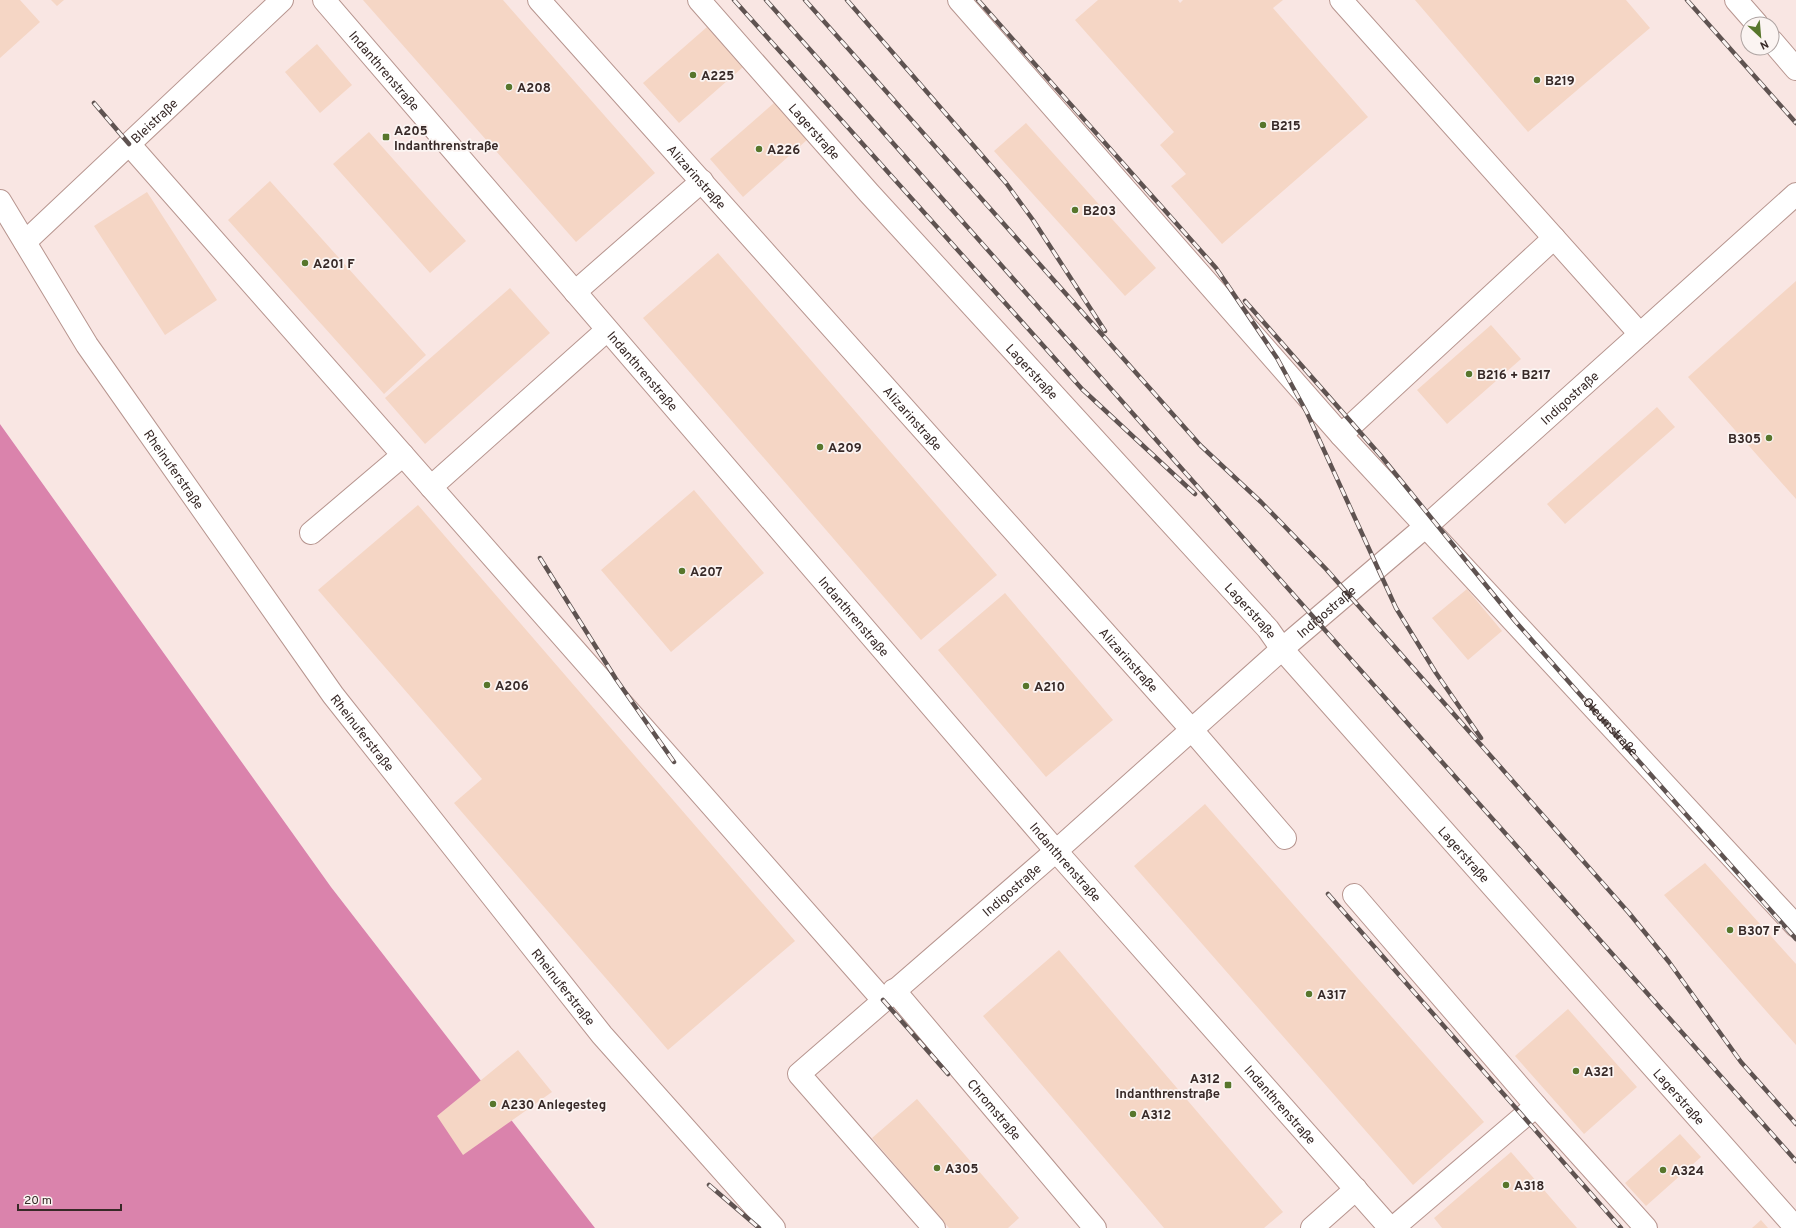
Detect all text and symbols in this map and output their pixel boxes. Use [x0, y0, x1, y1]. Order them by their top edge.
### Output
north arrow [1740, 16, 1780, 56]
street label: Indanthrenstraße [344, 29, 422, 115]
text: N [1757, 36, 1771, 52]
place label: A225 [701, 69, 734, 85]
marker: A225 [688, 70, 698, 80]
place label: B219 [1545, 74, 1575, 90]
marker: B219 [1532, 75, 1542, 85]
place label: A208 [517, 81, 551, 97]
marker: A208 [504, 82, 514, 92]
street label: Bleistraße [128, 96, 182, 148]
street label: Lagerstraße [784, 101, 842, 164]
place label: B215 [1271, 119, 1301, 135]
marker: B215 [1258, 120, 1268, 130]
place label: A205 Indanthrenstraße [394, 124, 499, 155]
marker: A205 Indanthrenstraße [381, 132, 391, 142]
street label: Alizarinstraße [663, 142, 728, 214]
place label: A226 [767, 143, 800, 159]
marker: A226 [754, 144, 764, 154]
place label: B203 [1083, 204, 1116, 220]
marker: B203 [1070, 205, 1080, 215]
place label: A201 F [313, 257, 355, 273]
marker: A201 F [300, 258, 310, 268]
street label: Indanthrenstraße [603, 329, 680, 415]
street label: Lagerstraße [1001, 342, 1060, 404]
place label: B216 + B217 [1477, 368, 1550, 384]
marker: B216 + B217 [1464, 369, 1474, 379]
street label: Indigostraße [1538, 369, 1603, 429]
street label: Alizarinstraße [879, 384, 944, 455]
street label: Rheinuferstraße [139, 427, 206, 513]
place label: B305 [1728, 432, 1761, 448]
marker: B305 [1764, 433, 1774, 443]
place label: A209 [828, 441, 862, 457]
marker: A209 [815, 442, 825, 452]
place label: A207 [690, 565, 723, 581]
marker: A207 [677, 566, 687, 576]
street label: Indanthrenstraße [814, 574, 891, 661]
street label: Lagerstraße [1220, 581, 1278, 643]
street label: Indigostraße [1295, 583, 1360, 643]
street label: Alizarinstraße [1095, 625, 1160, 697]
place label: A206 [495, 679, 529, 695]
marker: A206 [482, 680, 492, 690]
place label: A210 [1034, 680, 1065, 696]
marker: A210 [1021, 681, 1031, 691]
street label: Rheinuferstraße [326, 692, 396, 775]
street label: Oleumstraße [1578, 695, 1641, 760]
street label: Indanthrenstraße [1025, 820, 1103, 906]
street label: Lagerstraße [1433, 824, 1492, 887]
street label: Indigostraße [980, 861, 1045, 921]
place label: B307 F [1738, 924, 1781, 940]
marker: B307 F [1725, 925, 1735, 935]
street label: Rheinuferstraße [527, 946, 597, 1030]
place label: A317 [1317, 988, 1346, 1004]
marker: A317 [1304, 989, 1314, 999]
street label: Indanthrenstraße [1240, 1063, 1318, 1148]
place label: A321 [1584, 1065, 1614, 1081]
marker: A321 [1571, 1066, 1581, 1076]
street label: Lagerstraße [1649, 1066, 1707, 1129]
place label: A312 Indanthrenstraße [1115, 1072, 1220, 1103]
street label: Chromstraße [963, 1077, 1023, 1144]
marker: A312 Indanthrenstraße [1223, 1080, 1233, 1090]
place label: A230 Anlegesteg [501, 1098, 606, 1114]
marker: A230 Anlegesteg [488, 1099, 498, 1109]
place label: A312 [1141, 1108, 1171, 1124]
marker: A312 [1128, 1109, 1138, 1119]
place label: A305 [945, 1162, 978, 1178]
marker: A305 [932, 1163, 942, 1173]
place label: A324 [1671, 1164, 1704, 1180]
marker: A324 [1658, 1165, 1668, 1175]
place label: A318 [1514, 1179, 1544, 1195]
marker: A318 [1501, 1180, 1511, 1190]
scale bar [18, 1186, 121, 1212]
text: 20 m [24, 1193, 52, 1209]

